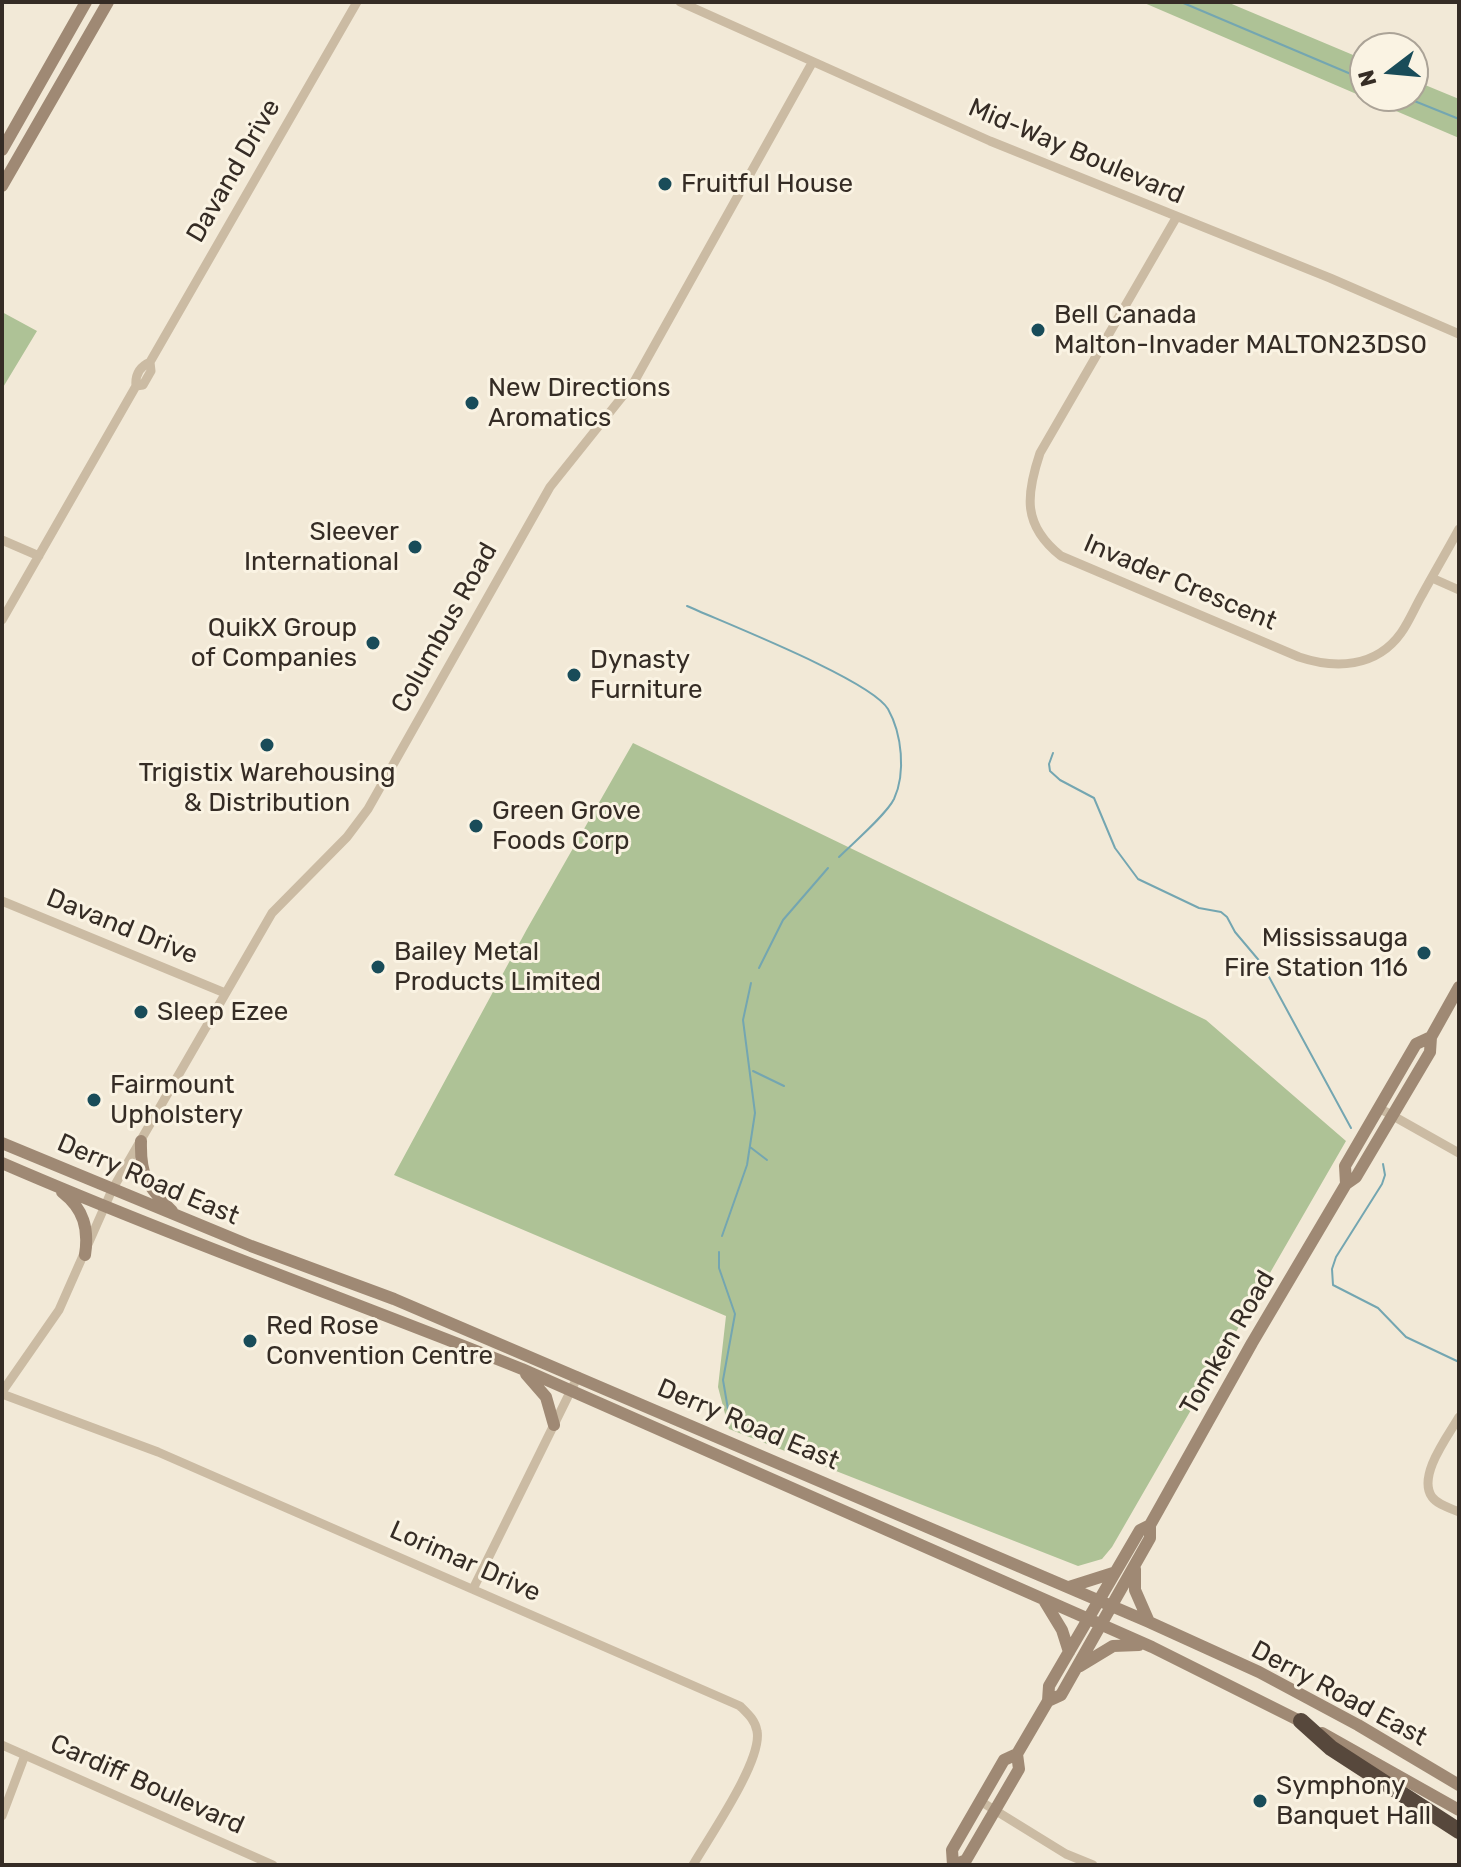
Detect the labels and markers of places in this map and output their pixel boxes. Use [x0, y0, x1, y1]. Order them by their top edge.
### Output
place label: Fruitful House [681, 168, 853, 200]
marker: Fruitful House [656, 175, 674, 193]
place label: Bell Canada Malton-Invader MALTON23DS0 [1054, 299, 1427, 360]
marker: Bell Canada Malton-Invader MALTON23DS0 [1029, 321, 1047, 339]
place label: New Directions Aromatics [488, 372, 671, 434]
marker: New Directions Aromatics [463, 394, 481, 412]
place label: Sleever International [244, 516, 399, 578]
marker: Sleever International [406, 538, 424, 556]
place label: QuikX Group of Companies [191, 612, 357, 674]
marker: QuikX Group of Companies [364, 634, 382, 652]
place label: Dynasty Furniture [590, 644, 702, 706]
marker: Dynasty Furniture [565, 666, 583, 684]
marker: Trigistix Warehousing & Distribution [258, 736, 276, 754]
place label: Trigistix Warehousing & Distribution [138, 757, 396, 818]
place label: Green Grove Foods Corp [492, 795, 641, 856]
marker: Green Grove Foods Corp [467, 817, 485, 835]
place label: Mississauga Fire Station 116 [1224, 922, 1408, 984]
place label: Bailey Metal Products Limited [394, 936, 601, 998]
marker: Mississauga Fire Station 116 [1415, 944, 1433, 962]
marker: Bailey Metal Products Limited [369, 958, 387, 976]
place label: Sleep Ezee [157, 996, 288, 1028]
marker: Sleep Ezee [132, 1003, 150, 1021]
place label: Fairmount Upholstery [110, 1069, 243, 1130]
marker: Fairmount Upholstery [85, 1091, 103, 1109]
place label: Red Rose Convention Centre [266, 1310, 493, 1372]
marker: Red Rose Convention Centre [241, 1332, 259, 1350]
place label: Symphony Banquet Hall [1276, 1770, 1431, 1832]
marker: Symphony Banquet Hall [1251, 1792, 1269, 1810]

